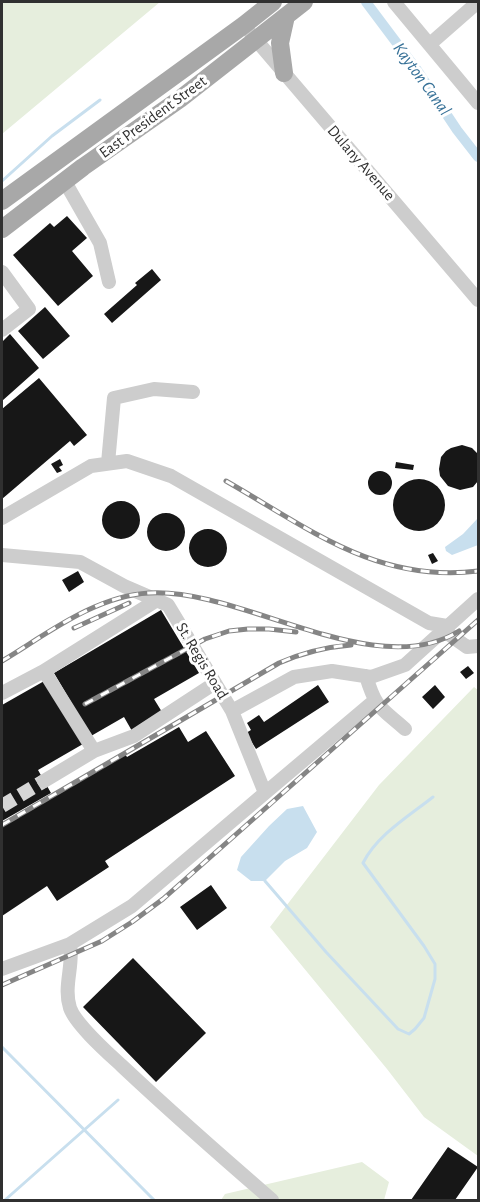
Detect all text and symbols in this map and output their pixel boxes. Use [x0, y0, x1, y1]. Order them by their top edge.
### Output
water label: Kayton Canal [388, 38, 456, 120]
street label: East President Street [96, 72, 210, 162]
street label: Dulany Avenue [323, 121, 399, 205]
street label: St. Regis Road [172, 619, 232, 703]

